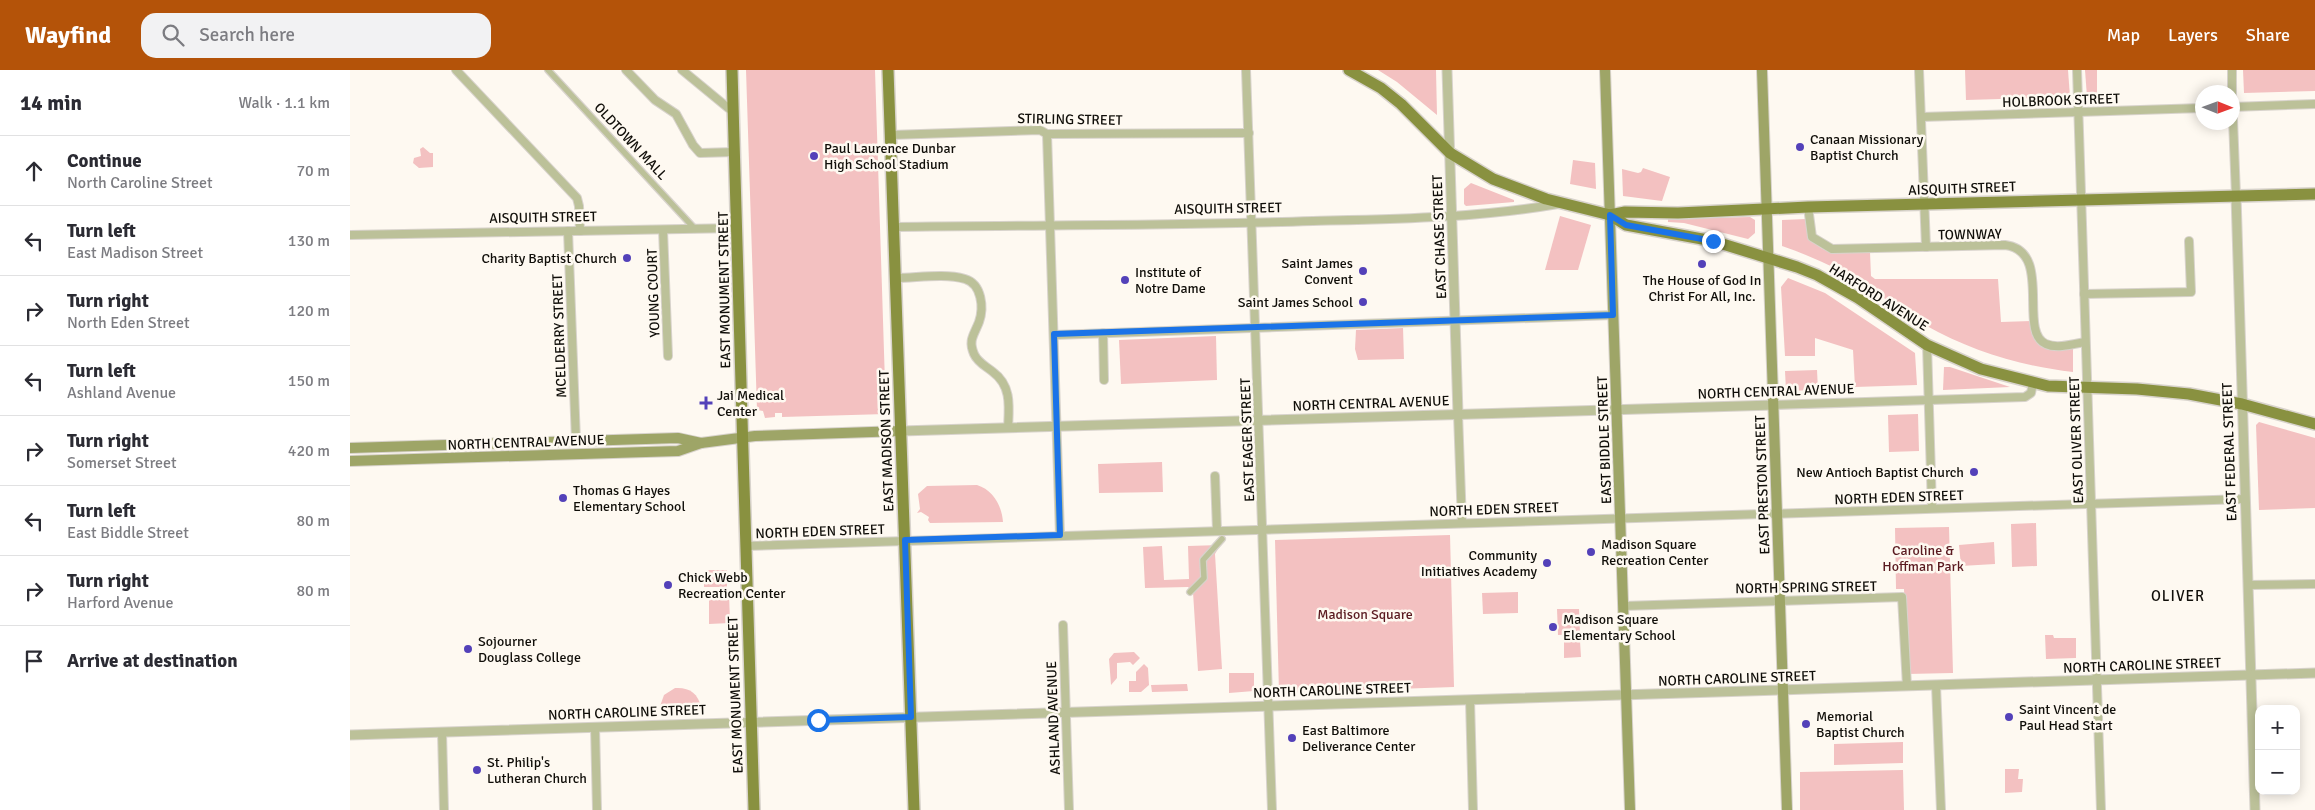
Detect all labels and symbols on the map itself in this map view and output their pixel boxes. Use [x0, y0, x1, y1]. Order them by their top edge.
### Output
north arrow [2195, 85, 2240, 130]
street label: HOLBROOK STREET [2002, 90, 2120, 111]
street label: OLDTOWN MALL [590, 99, 671, 184]
street label: STIRLING STREET [1017, 110, 1123, 129]
place label: Canaan Missionary Baptist Church [1810, 131, 1924, 164]
place label: Paul Laurence Dunbar High School Stadium [824, 140, 956, 173]
marker: Canaan Missionary Baptist Church [1794, 141, 1806, 153]
marker: Paul Laurence Dunbar High School Stadium [808, 150, 820, 162]
street label: EAST CHASE STREET [1429, 174, 1450, 300]
street label: AISQUITH STREET [1908, 178, 2016, 199]
street label: AISQUITH STREET [1174, 199, 1282, 218]
street label: AISQUITH STREET [489, 208, 597, 227]
street label: EAST MONUMENT STREET [715, 211, 734, 369]
street label: TOWNWAY [1938, 225, 2002, 244]
route end [1702, 230, 1725, 253]
street label: YOUNG COURT [643, 248, 664, 338]
place label: Charity Baptist Church [481, 250, 617, 267]
marker: Charity Baptist Church [621, 252, 633, 264]
place label: Saint James Convent [1281, 255, 1353, 288]
marker: The House of God In Christ For All, Inc. [1696, 258, 1708, 270]
street label: HARFORD AVENUE [1826, 260, 1932, 335]
place label: Institute of Notre Dame [1135, 264, 1206, 297]
marker: Saint James Convent [1357, 265, 1369, 277]
place label: The House of God In Christ For All, Inc. [1643, 272, 1761, 305]
street label: MCELDERRY STREET [549, 274, 570, 398]
marker: Institute of Notre Dame [1119, 274, 1131, 286]
place label: Saint James School [1238, 294, 1353, 311]
marker: Saint James School [1357, 296, 1369, 308]
street label: EAST MADISON STREET [876, 370, 897, 512]
street label: EAST BIDDLE STREET [1594, 376, 1615, 504]
street label: EAST OLIVER STREET [2066, 376, 2087, 504]
street label: EAST EAGER STREET [1237, 378, 1258, 502]
street label: NORTH CENTRAL AVENUE [1697, 380, 1855, 403]
street label: EAST FEDERAL STREET [2219, 382, 2240, 522]
place label: Jai Medical Center [717, 387, 784, 420]
street label: NORTH CENTRAL AVENUE [1292, 392, 1450, 415]
marker: Jai Medical Center [699, 396, 713, 410]
street label: EAST PRESTON STREET [1752, 415, 1773, 555]
street label: NORTH CENTRAL AVENUE [447, 431, 605, 454]
place label: New Antioch Baptist Church [1796, 464, 1964, 481]
marker: New Antioch Baptist Church [1968, 466, 1980, 478]
place label: Thomas G Hayes Elementary School [573, 482, 686, 515]
street label: NORTH EDEN STREET [1834, 487, 1964, 508]
marker: Thomas G Hayes Elementary School [557, 492, 569, 504]
street label: NORTH EDEN STREET [1429, 499, 1559, 520]
street label: NORTH EDEN STREET [755, 521, 885, 542]
place label: Madison Square Recreation Center [1601, 536, 1709, 569]
park label: Caroline & Hoffman Park [1882, 542, 1964, 575]
marker: Madison Square Recreation Center [1585, 546, 1597, 558]
place label: Community Initiatives Academy [1421, 547, 1537, 580]
marker: Community Initiatives Academy [1541, 557, 1553, 569]
place label: Chick Webb Recreation Center [678, 569, 786, 602]
street label: NORTH SPRING STREET [1735, 578, 1877, 597]
marker: Chick Webb Recreation Center [662, 579, 674, 591]
district label: OLIVER [2151, 587, 2205, 605]
park label: Madison Square [1317, 606, 1413, 623]
place label: Madison Square Elementary School [1563, 611, 1676, 644]
street label: EAST MONUMENT STREET [724, 616, 747, 774]
marker: Madison Square Elementary School [1547, 621, 1559, 633]
place label: Sojourner Douglass College [478, 633, 581, 666]
marker: Sojourner Douglass College [462, 643, 474, 655]
street label: NORTH CAROLINE STREET [2063, 654, 2221, 677]
street label: ASHLAND AVENUE [1043, 661, 1064, 775]
street label: NORTH CAROLINE STREET [1658, 667, 1816, 690]
street label: NORTH CAROLINE STREET [1253, 679, 1411, 702]
street label: NORTH CAROLINE STREET [548, 701, 706, 724]
place label: Saint Vincent de Paul Head Start [2019, 701, 2116, 734]
place label: Memorial Baptist Church [1816, 708, 1905, 741]
route start [807, 709, 830, 732]
marker: Saint Vincent de Paul Head Start [2003, 711, 2015, 723]
marker: Memorial Baptist Church [1800, 718, 1812, 730]
place label: East Baltimore Deliverance Center [1302, 722, 1416, 755]
marker: East Baltimore Deliverance Center [1286, 732, 1298, 744]
place label: St. Philip's Lutheran Church [487, 754, 587, 787]
marker: St. Philip's Lutheran Church [471, 764, 483, 776]

